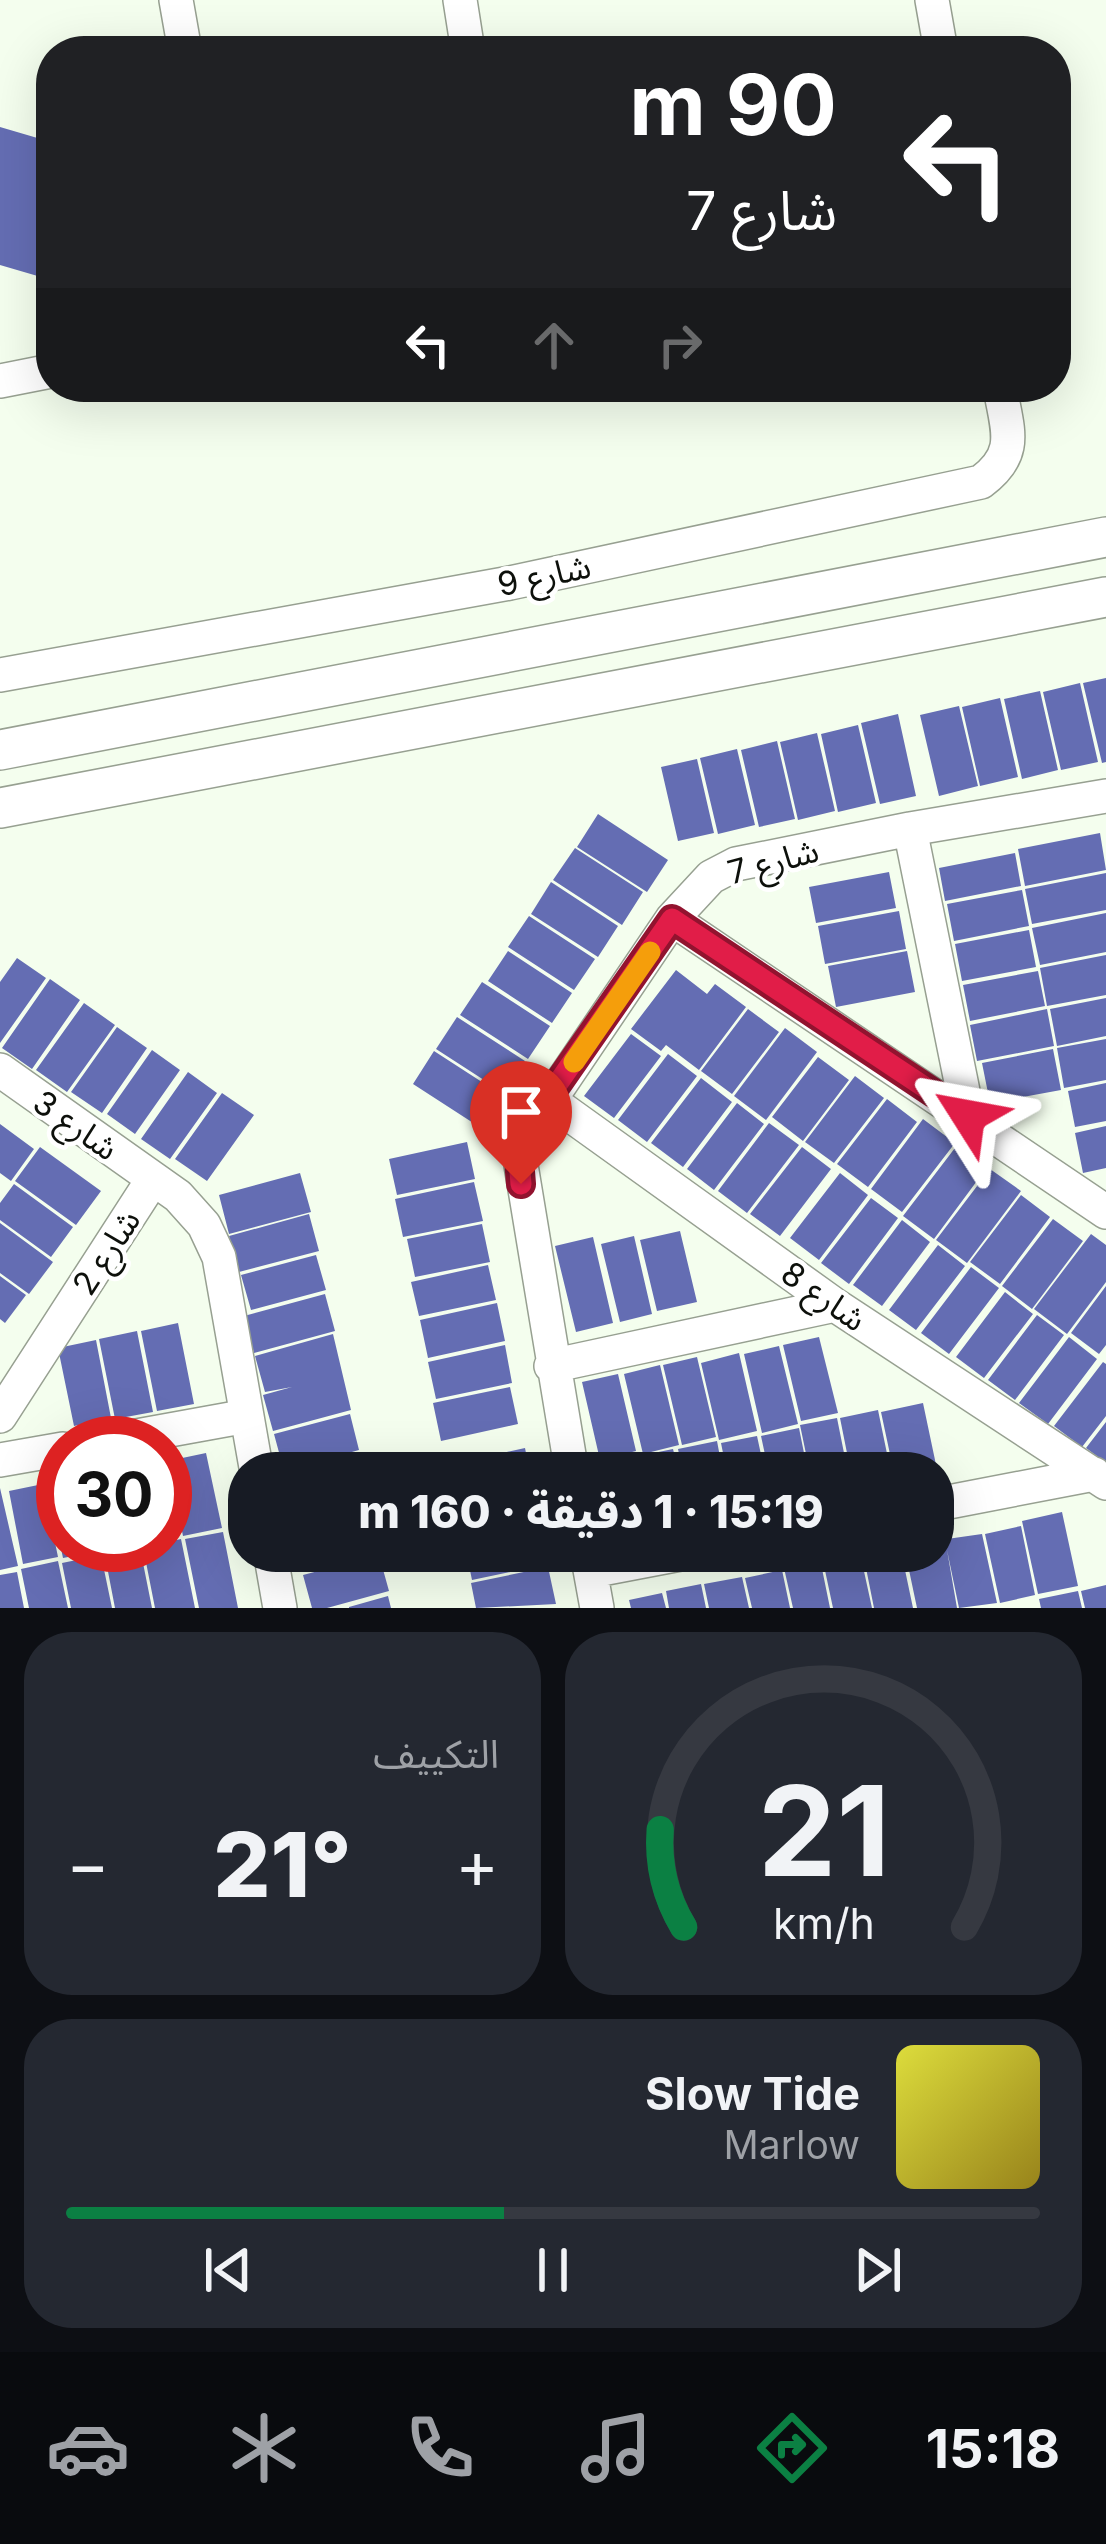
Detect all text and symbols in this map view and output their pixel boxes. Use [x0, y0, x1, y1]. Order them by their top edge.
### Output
text: 90 m [629, 54, 837, 155]
icon: left [879, 84, 1035, 240]
text: شارع 7 [686, 178, 837, 243]
icon: left [395, 312, 461, 378]
icon: ahead [521, 312, 587, 378]
icon: right [647, 312, 713, 378]
street label: شارع 9 [494, 546, 595, 609]
street label: شارع 7 [723, 830, 824, 897]
position arrow [905, 1053, 1031, 1179]
pin [470, 1061, 572, 1184]
icon: arrive [488, 1079, 554, 1145]
street label: شارع 3 [23, 1082, 126, 1172]
street label: شارع 2 [64, 1202, 152, 1305]
street label: شارع 8 [771, 1253, 874, 1343]
speed limit sign: 30 [36, 1416, 192, 1572]
text: 15:19 · 1 دقيقة · 160 m [358, 1484, 824, 1539]
text: التكييف [373, 1730, 499, 1777]
text: 21 [757, 1755, 890, 1906]
text: 21° [213, 1810, 352, 1919]
text: − [66, 1824, 110, 1904]
text: + [455, 1824, 499, 1904]
text: km/h [773, 1896, 874, 1948]
text: Slow Tide [645, 2066, 860, 2121]
text: Marlow [724, 2121, 860, 2168]
icon: previous [195, 2237, 261, 2303]
icon: pause [520, 2237, 586, 2303]
icon: next [845, 2237, 911, 2303]
icon: car [46, 2406, 130, 2490]
icon: climate [222, 2406, 306, 2490]
icon: phone [398, 2406, 482, 2490]
icon: music [574, 2406, 658, 2490]
icon: directions [750, 2406, 834, 2490]
text: 15:18 [926, 2416, 1060, 2481]

